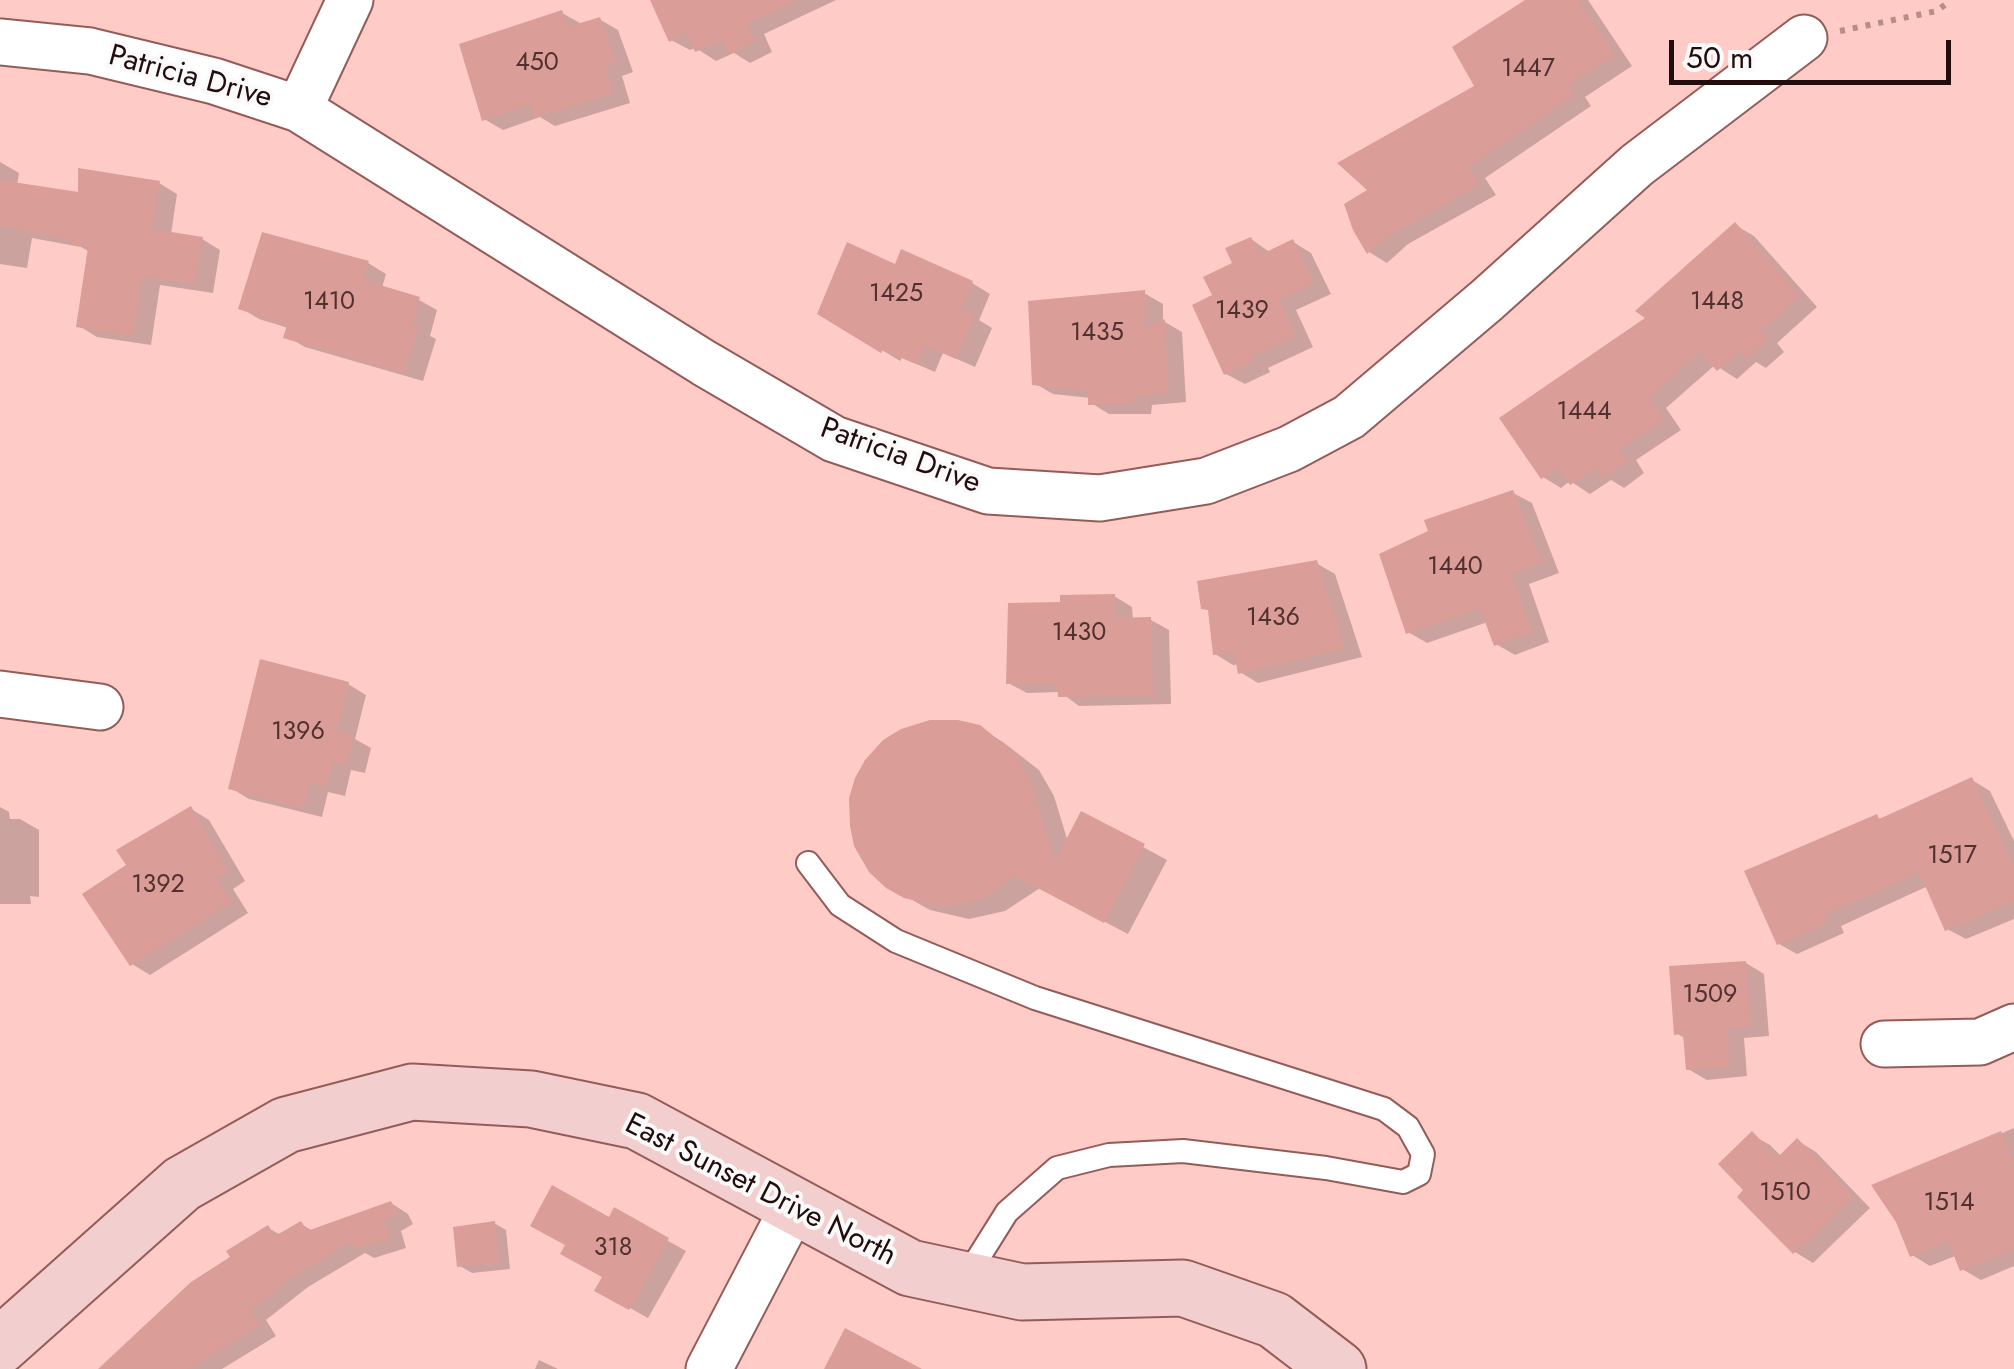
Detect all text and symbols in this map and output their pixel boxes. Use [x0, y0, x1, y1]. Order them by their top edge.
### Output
scale bar [1674, 20, 1956, 82]
text: 50 m [1686, 36, 1753, 79]
street label: Patricia Drive [104, 39, 276, 117]
house number: 450 [515, 49, 559, 79]
house number: 1447 [1501, 55, 1555, 85]
house number: 1425 [869, 280, 923, 310]
house number: 1410 [303, 288, 355, 318]
house number: 1448 [1690, 288, 1744, 318]
house number: 1439 [1215, 297, 1269, 327]
house number: 1435 [1070, 319, 1124, 349]
house number: 1444 [1557, 398, 1611, 428]
street label: Patricia Drive [815, 411, 985, 503]
house number: 1440 [1427, 553, 1483, 583]
house number: 1436 [1246, 604, 1300, 634]
house number: 1430 [1052, 619, 1106, 649]
house number: 1396 [271, 718, 325, 748]
house number: 1517 [1927, 842, 1977, 872]
house number: 1392 [131, 871, 185, 901]
house number: 1509 [1683, 981, 1737, 1011]
street label: East Sunset Drive North [618, 1107, 902, 1275]
house number: 1510 [1759, 1179, 1811, 1209]
house number: 1514 [1923, 1189, 1975, 1219]
house number: 318 [594, 1234, 632, 1264]

